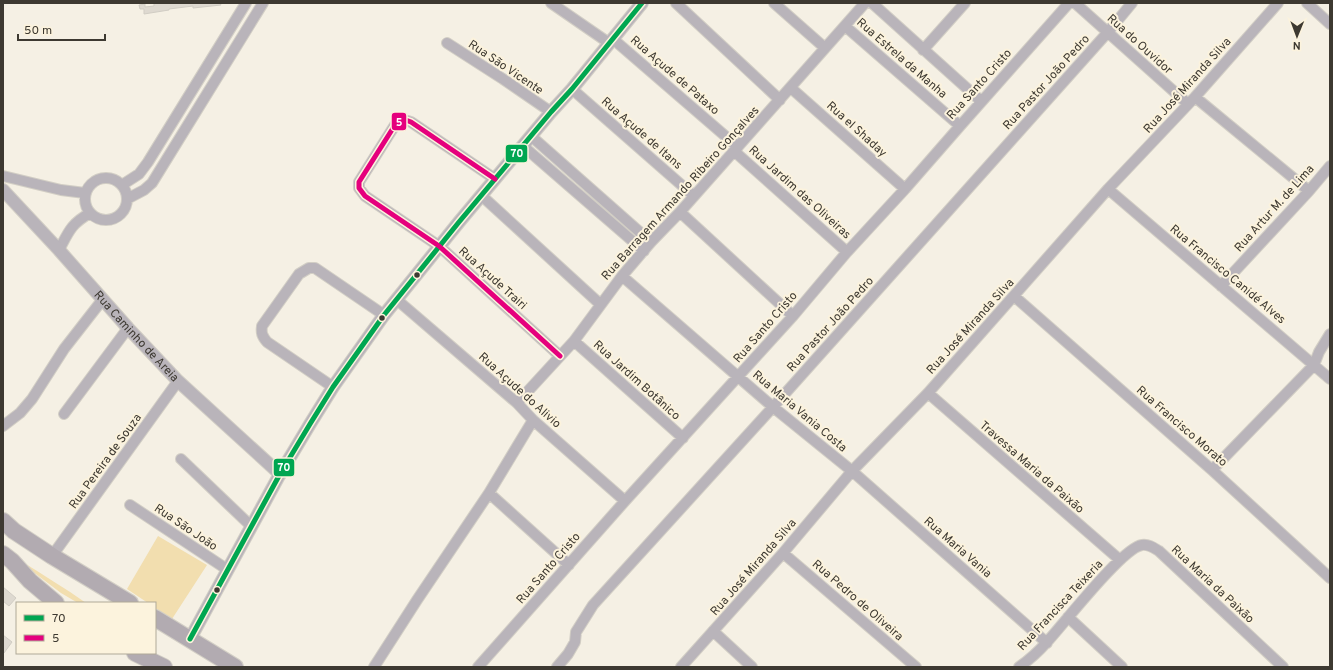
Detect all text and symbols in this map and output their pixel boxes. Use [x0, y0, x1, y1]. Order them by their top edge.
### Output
street label: Rua do Ouvidor [1103, 11, 1176, 79]
street label: Rua Estrela da Manha [853, 15, 950, 102]
scale bar [18, 16, 105, 42]
north arrow [1277, 16, 1317, 56]
text: 50 m [24, 23, 52, 39]
street label: Rua Pastor João Pedro [1000, 32, 1094, 134]
street label: Rua Açude de Pataxo [627, 33, 722, 119]
street label: Rua José Miranda Silva [1140, 34, 1235, 137]
street label: Rua São Vicente [465, 37, 546, 99]
text: N [1293, 38, 1301, 52]
street label: Rua Santo Cristo [944, 46, 1016, 123]
street label: Rua Açude de Itans [597, 94, 685, 173]
street label: Rua el Shaday [823, 98, 890, 161]
street label: Rua Barragem Armando Ribeiro Gonçalves [598, 103, 763, 284]
line badge: 5 [391, 112, 407, 131]
text: 5 [396, 116, 403, 130]
street label: Rua Jardim das Oliveiras [745, 143, 854, 243]
line badge: 70 [505, 144, 528, 163]
text: 70 [510, 147, 524, 161]
street label: Rua Artur M. de Lima [1231, 162, 1318, 256]
street label: Rua Francisco Canidé Alves [1166, 222, 1289, 328]
street label: Rua Açude Trairi [455, 244, 530, 314]
unlabelled marker [412, 270, 422, 280]
street label: Rua Pastor João Pedro [784, 274, 878, 376]
street label: Rua José Miranda Silva [923, 275, 1018, 378]
street label: Rua Caminho de Areia [90, 288, 182, 386]
street label: Rua Santo Cristo [730, 288, 802, 367]
unlabelled marker [377, 313, 387, 323]
street label: Rua Jardim Botânico [589, 337, 683, 424]
street label: Rua Açude do Alivio [475, 349, 564, 432]
street label: Rua Maria Vania Costa [749, 367, 850, 456]
street label: Rua Francisco Morato [1132, 383, 1230, 471]
street label: Rua Pereira de Souza [66, 411, 146, 512]
street label: Travessa Maria da Paixão [976, 418, 1087, 518]
line badge: 70 [273, 458, 295, 477]
text: 70 [277, 461, 291, 475]
street label: Rua São João [151, 501, 220, 555]
street label: Rua Maria Vania [920, 514, 995, 582]
street label: Rua José Miranda Silva [707, 516, 800, 620]
street label: Rua Santo Cristo [513, 529, 585, 608]
street label: Rua Maria da Paixão [1167, 542, 1257, 628]
street label: Rua Pedro de Oliveira [808, 557, 906, 645]
street label: Rua Francisca Teixeria [1015, 557, 1107, 654]
unlabelled marker [212, 585, 222, 595]
legend [16, 602, 156, 654]
text: 70 [52, 611, 66, 627]
text: 5 [52, 631, 59, 647]

